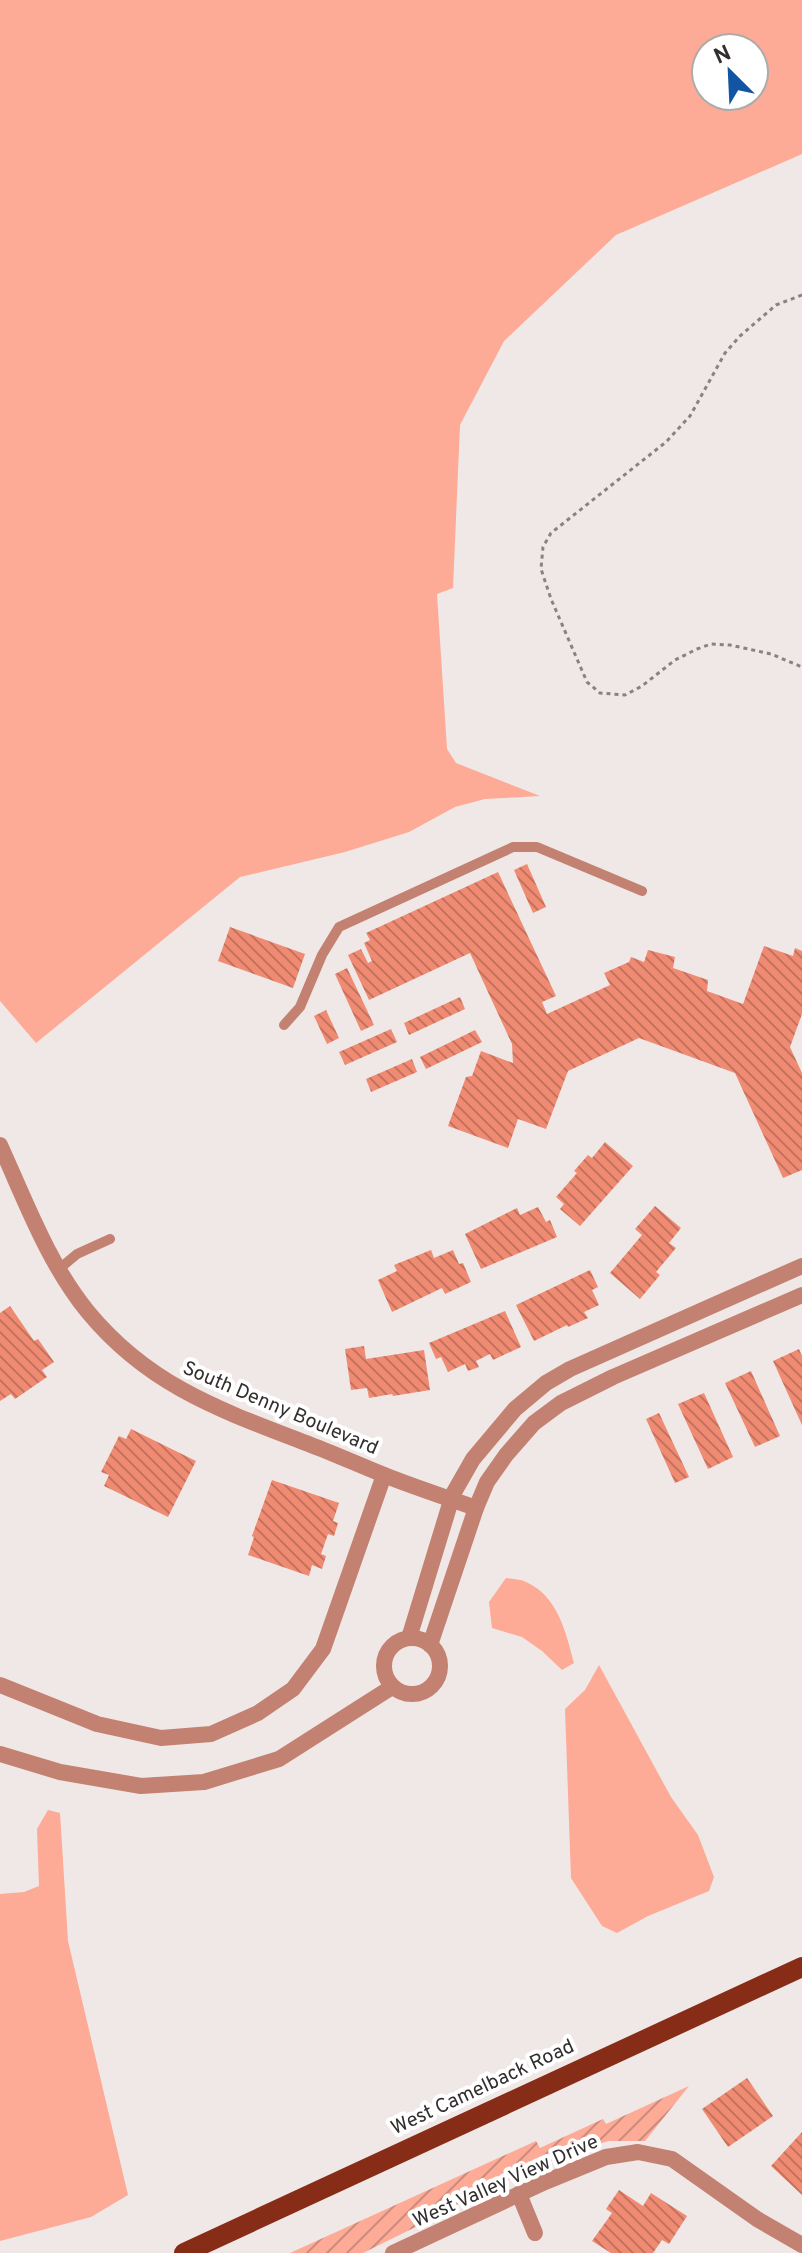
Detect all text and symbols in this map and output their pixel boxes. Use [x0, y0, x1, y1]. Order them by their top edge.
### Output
north arrow [690, 32, 770, 112]
text: N [710, 40, 736, 72]
street label: South Denny Boulevard [178, 1356, 382, 1462]
street label: West Camelback Road [387, 2034, 579, 2142]
street label: West Valley View Drive [409, 2129, 603, 2235]

